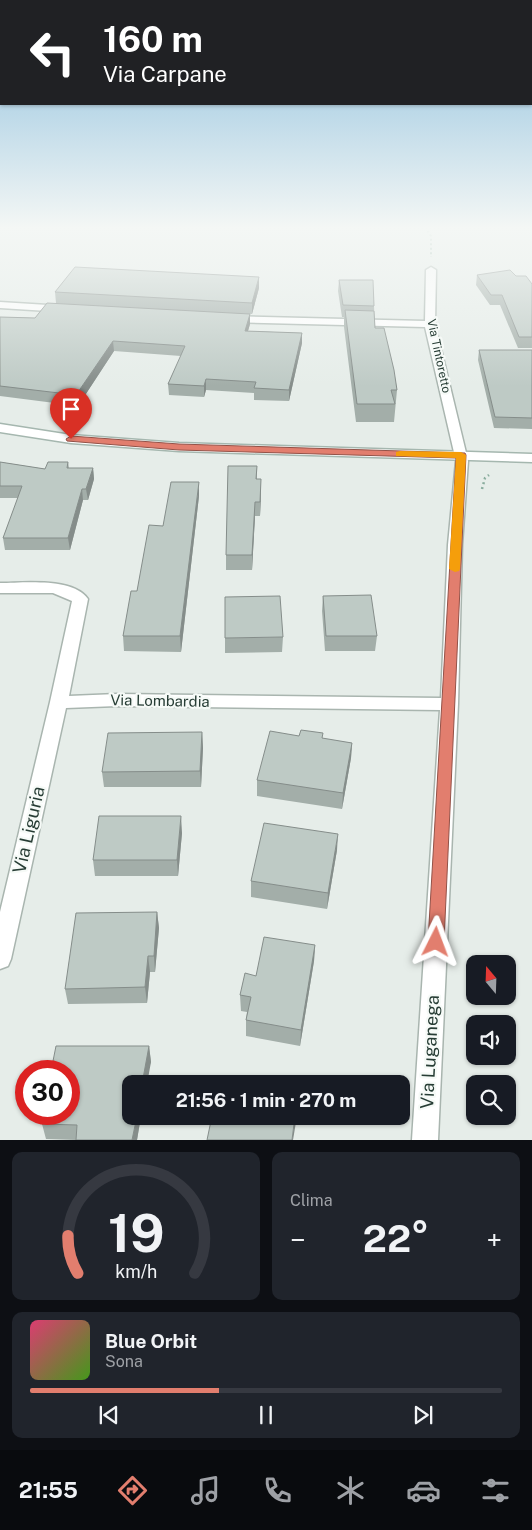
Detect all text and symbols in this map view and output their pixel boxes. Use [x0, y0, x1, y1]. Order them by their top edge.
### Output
text: 160 m [103, 19, 203, 60]
icon: left [20, 20, 85, 85]
text: Via Carpane [103, 61, 227, 87]
street label: Via Tintoretto [424, 318, 454, 394]
pin [50, 388, 92, 439]
icon: arrive [57, 395, 85, 423]
street label: Via Lombardia [110, 691, 210, 710]
street label: Via Liguria [8, 784, 49, 875]
position arrow [409, 915, 461, 967]
north arrow [466, 955, 516, 1005]
map controls [466, 955, 516, 1125]
street label: Via Luganega [416, 994, 443, 1109]
button: sound [466, 1015, 516, 1065]
speed limit sign: 30 [15, 1060, 80, 1125]
button: search [466, 1075, 516, 1125]
text: 21:56 · 1 min · 270 m [176, 1089, 356, 1111]
text: Clima [290, 1191, 333, 1210]
text: 19 [108, 1203, 164, 1264]
text: 22° [363, 1216, 429, 1261]
text: − [290, 1223, 306, 1256]
text: + [486, 1223, 502, 1256]
text: km/h [115, 1261, 157, 1282]
text: Blue Orbit [105, 1330, 197, 1352]
text: Sona [105, 1352, 143, 1371]
icon: previous [95, 1401, 123, 1429]
icon: pause [252, 1401, 280, 1429]
icon: next [409, 1401, 437, 1429]
icon: directions [115, 1473, 150, 1508]
icon: music [188, 1473, 223, 1508]
icon: phone [260, 1473, 295, 1508]
icon: climate [333, 1473, 368, 1508]
icon: car [406, 1473, 441, 1508]
icon: filters [478, 1473, 513, 1508]
text: 21:55 [19, 1477, 78, 1503]

